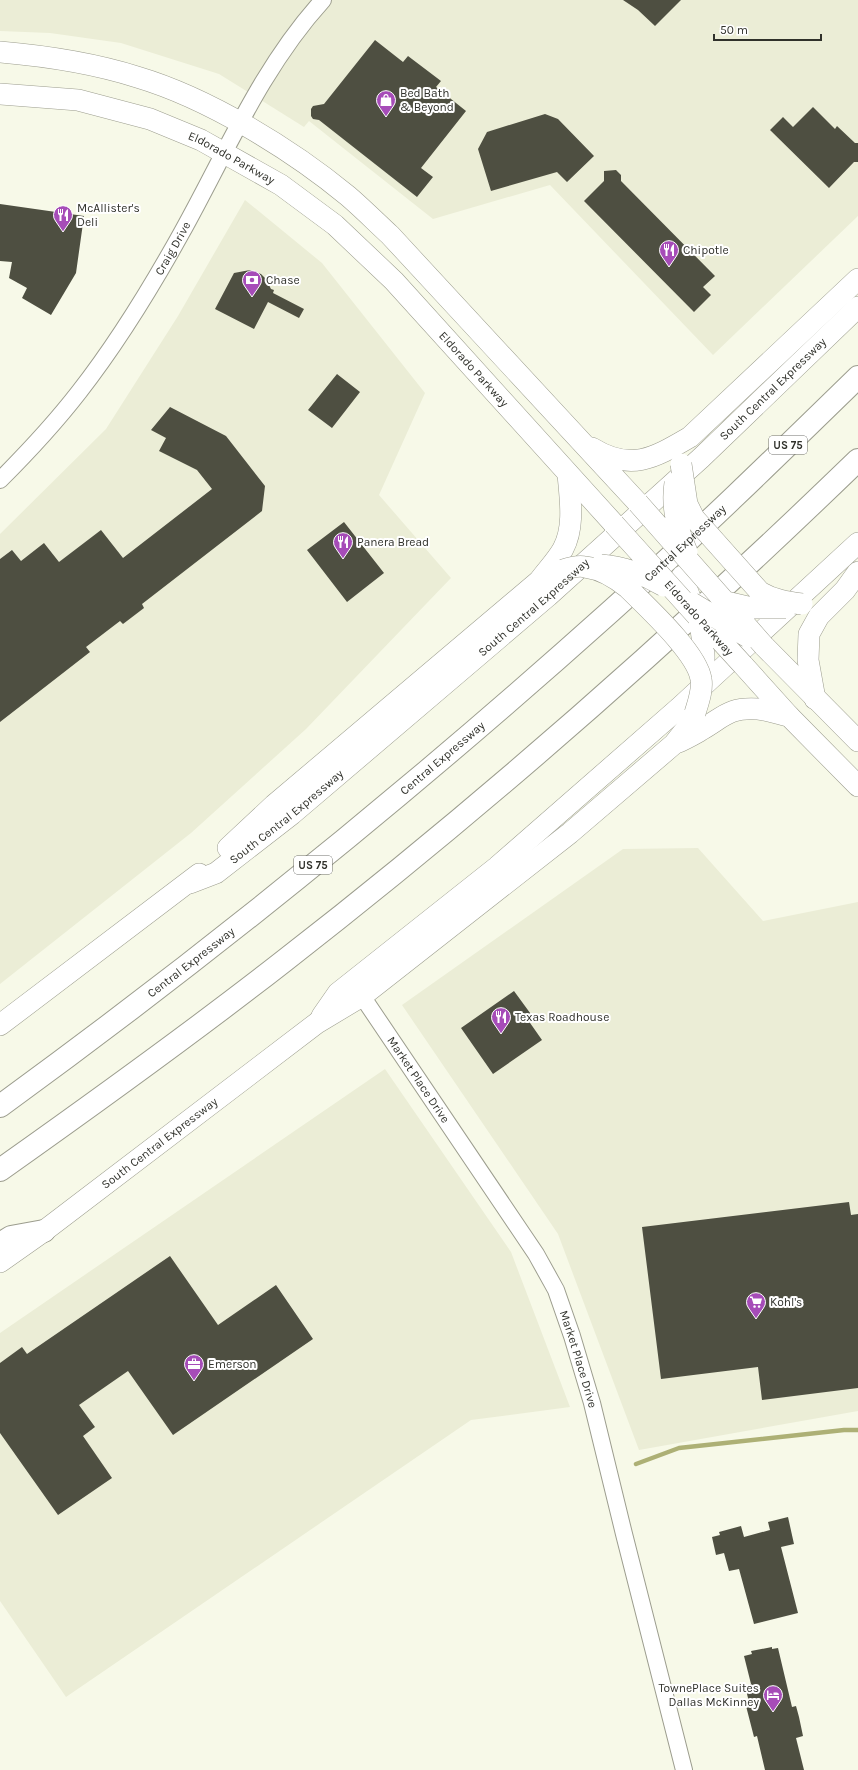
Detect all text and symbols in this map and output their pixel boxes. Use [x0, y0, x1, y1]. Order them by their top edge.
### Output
scale bar [714, 16, 821, 42]
text: 50 m [720, 23, 748, 37]
place label: Bed Bath & Beyond [400, 86, 454, 114]
shop icon: Bed Bath & Beyond [375, 89, 397, 117]
street label: Eldorado Parkway [186, 129, 278, 187]
place label: McAllister's Deli [77, 201, 140, 229]
restaurant icon: McAllister's Deli [52, 204, 74, 232]
street label: Craig Drive [152, 219, 193, 278]
restaurant icon: Chipotle [658, 239, 680, 267]
place label: Chipotle [683, 243, 729, 257]
bank icon: Chase [241, 269, 263, 297]
place label: Chase [266, 273, 300, 287]
street label: Eldorado Parkway [436, 329, 512, 410]
street label: South Central Expressway [717, 334, 829, 443]
road number: US 75 [769, 436, 807, 454]
street label: Central Expressway [641, 501, 729, 585]
restaurant icon: Panera Bread [332, 531, 354, 559]
place label: Panera Bread [357, 535, 429, 549]
street label: South Central Expressway [475, 555, 592, 659]
street label: Eldorado Parkway [662, 577, 737, 659]
street label: Central Expressway [397, 718, 488, 798]
street label: South Central Expressway [227, 766, 346, 867]
road number: US 75 [294, 856, 332, 874]
street label: Central Expressway [145, 924, 238, 1000]
restaurant icon: Texas Roadhouse [490, 1006, 512, 1034]
place label: Texas Roadhouse [515, 1010, 609, 1024]
street label: Market Place Drive [384, 1034, 453, 1126]
street label: South Central Expressway [99, 1094, 221, 1192]
supermarket icon: Kohl's [745, 1291, 767, 1319]
place label: Kohl's [770, 1295, 802, 1309]
street label: Market Place Drive [557, 1308, 600, 1409]
office icon: Emerson [183, 1353, 205, 1381]
place label: Emerson [208, 1357, 257, 1371]
place label: TownePlace Suites Dallas McKinney [658, 1681, 759, 1709]
hotel icon: TownePlace Suites Dallas McKinney [762, 1684, 784, 1712]

